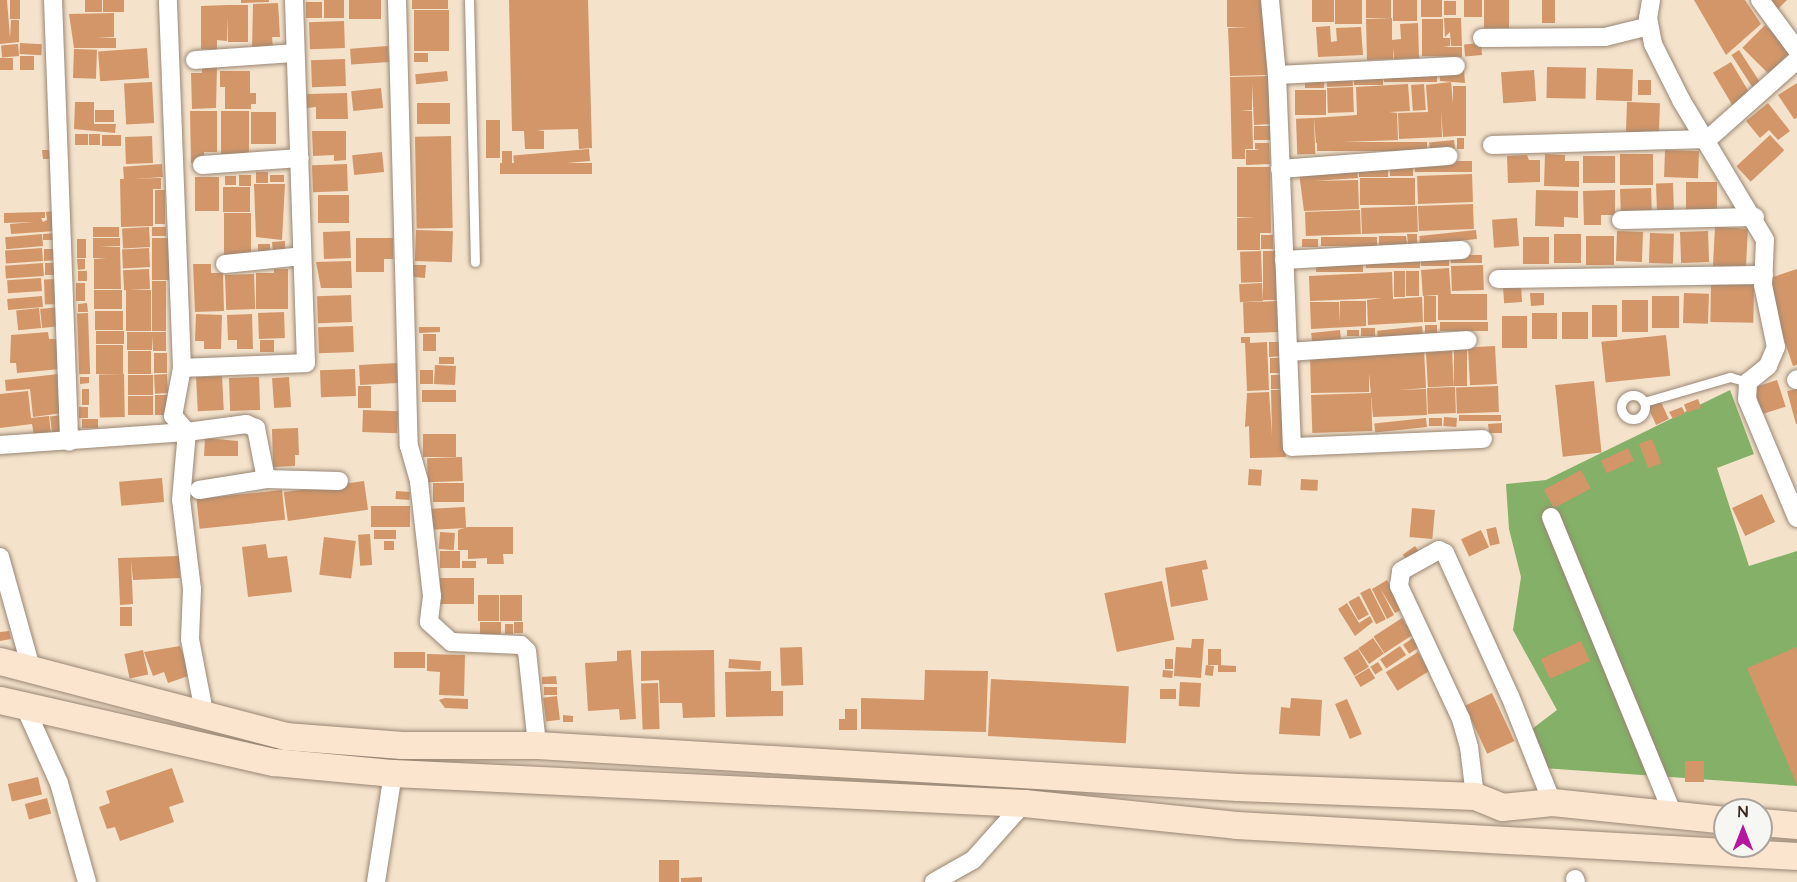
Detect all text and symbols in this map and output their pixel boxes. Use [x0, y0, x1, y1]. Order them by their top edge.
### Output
north arrow [1713, 798, 1773, 858]
text: N [1738, 801, 1748, 823]

